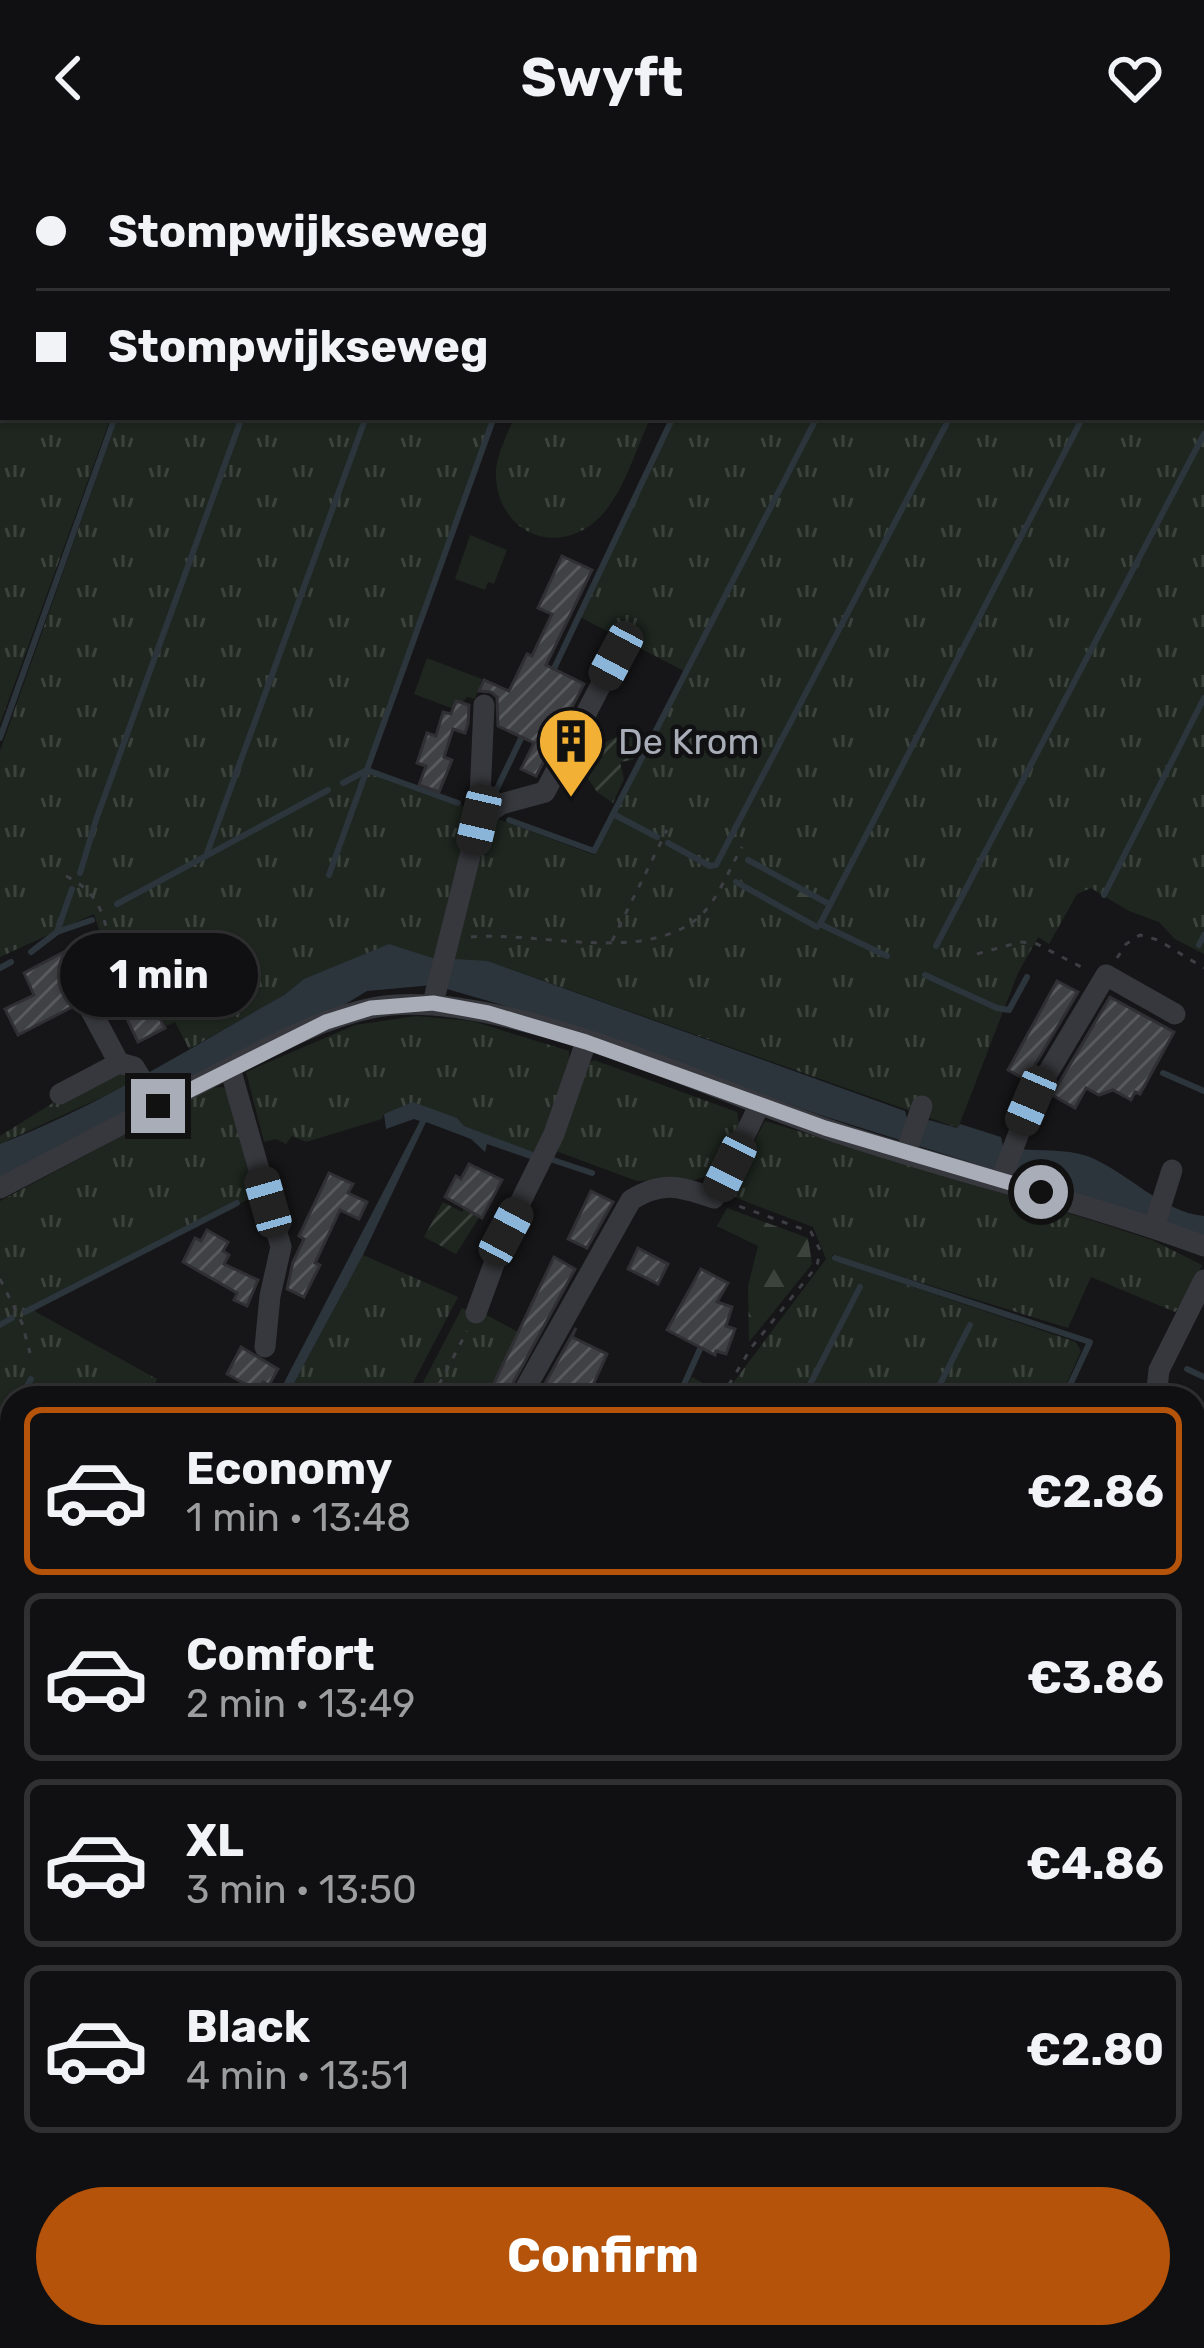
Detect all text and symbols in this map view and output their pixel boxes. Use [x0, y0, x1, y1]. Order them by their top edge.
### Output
icon: back [36, 45, 102, 111]
icon: heart [1102, 45, 1168, 111]
text: Swyft [521, 46, 683, 110]
text: Stompwijkseweg [108, 205, 489, 258]
text: Stompwijkseweg [108, 320, 489, 373]
car [583, 616, 649, 696]
building icon: De Krom [536, 706, 606, 800]
place label: De Krom [618, 720, 759, 763]
car [453, 781, 505, 859]
callout: 1 min [59, 932, 257, 1016]
text: 1 min [109, 952, 209, 998]
car [1000, 1061, 1062, 1141]
route end [131, 1079, 185, 1133]
car [698, 1127, 762, 1207]
car [241, 1162, 295, 1242]
route start [1014, 1165, 1068, 1219]
car [473, 1192, 539, 1272]
icon: car [42, 1437, 150, 1545]
text: Economy [186, 1442, 392, 1495]
text: €2.86 [1027, 1465, 1164, 1518]
text: 1 min · 13:48 [186, 1495, 411, 1541]
icon: car [42, 1623, 150, 1731]
text: Comfort [186, 1628, 375, 1681]
text: €3.86 [1027, 1651, 1164, 1704]
text: 2 min · 13:49 [186, 1681, 415, 1727]
icon: car [42, 1809, 150, 1917]
text: XL [186, 1814, 244, 1867]
text: €4.86 [1026, 1837, 1164, 1890]
text: 3 min · 13:50 [186, 1867, 417, 1913]
icon: car [42, 1995, 150, 2103]
text: Black [186, 2000, 310, 2053]
text: €2.80 [1026, 2023, 1164, 2076]
text: 4 min · 13:51 [186, 2053, 409, 2099]
button: Confirm [36, 2187, 1170, 2325]

